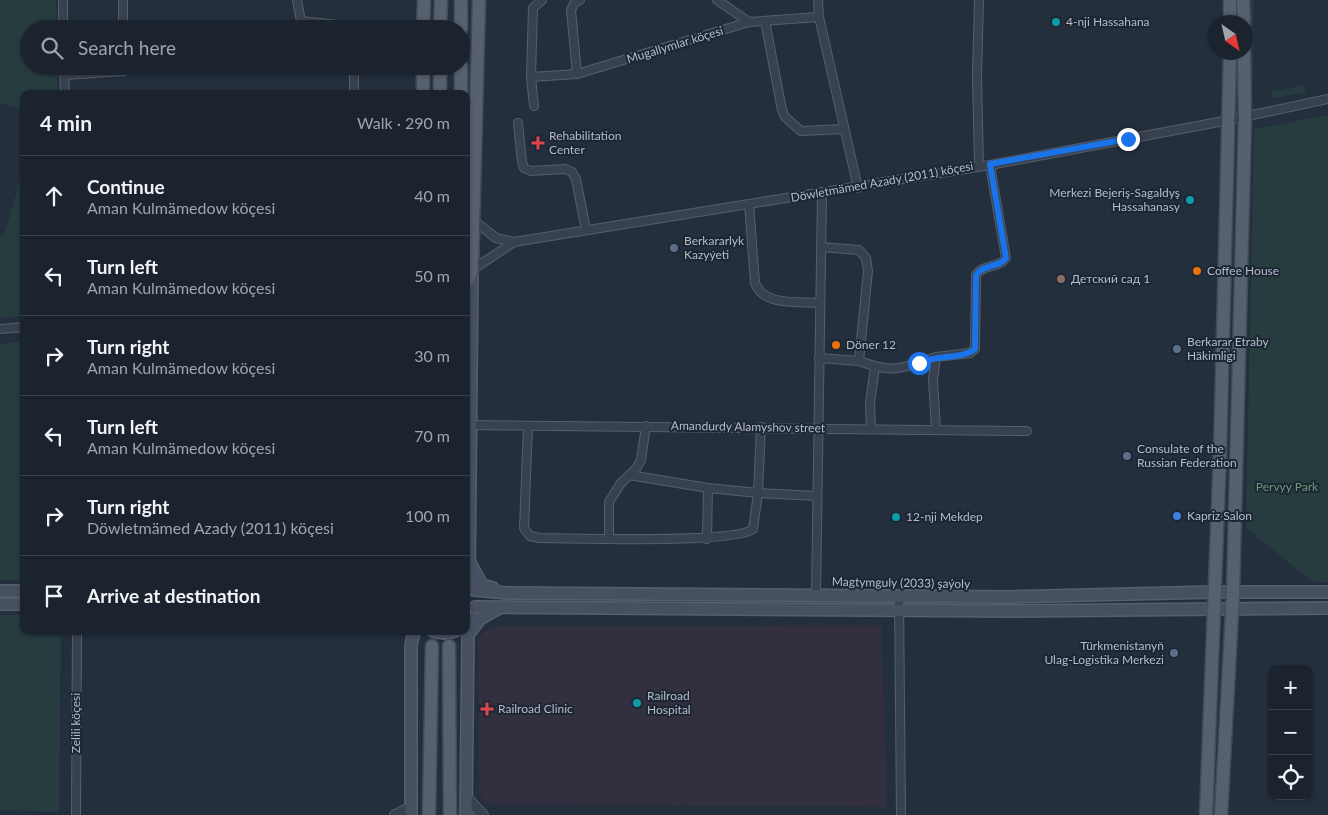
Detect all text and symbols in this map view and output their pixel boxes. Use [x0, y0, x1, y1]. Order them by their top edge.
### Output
place label: 4-nji Hassahana [1066, 14, 1150, 29]
north arrow [1208, 15, 1253, 60]
marker: 4-nji Hassahana [1050, 16, 1062, 28]
search box [20, 20, 470, 75]
street label: Mugallymlar köçesi [625, 23, 725, 66]
icon: search [38, 34, 66, 62]
text: Search here [78, 36, 176, 59]
text: 4 min [40, 110, 92, 135]
text: Walk · 290 m [357, 113, 450, 132]
place label: Rehabilitation Center [549, 128, 622, 157]
route end [1117, 128, 1140, 151]
marker: Rehabilitation Center [531, 136, 545, 150]
street label: Döwletmämed Azady (2011) köçesi [789, 158, 975, 205]
text: Continue [87, 175, 165, 198]
icon: ahead [40, 182, 68, 210]
place label: Merkezi Bejeriş-Sagaldyş Hassahanasy [1049, 185, 1181, 214]
text: 40 m [414, 186, 450, 205]
marker: Merkezi Bejeriş-Sagaldyş Hassahanasy [1184, 194, 1196, 206]
text: Aman Kulmämedow köçesi [87, 198, 275, 217]
place label: Berkararlyk Kazyýeti [684, 233, 745, 262]
marker: Berkararlyk Kazyýeti [668, 242, 680, 254]
text: Turn left [87, 255, 158, 278]
icon: left [40, 262, 68, 290]
place label: Coffee House [1207, 263, 1279, 278]
marker: Coffee House [1191, 265, 1203, 277]
text: 50 m [414, 266, 450, 285]
place label: Детский сад 1 [1071, 271, 1150, 286]
marker: Детский сад 1 [1055, 273, 1067, 285]
text: Aman Kulmämedow köçesi [87, 278, 275, 297]
place label: Berkarar Etraby Häkimligi [1187, 334, 1270, 363]
text: Turn right [87, 335, 169, 358]
place label: Döner 12 [846, 337, 896, 352]
marker: Döner 12 [830, 339, 842, 351]
icon: right [40, 342, 68, 370]
marker: Berkarar Etraby Häkimligi [1171, 343, 1183, 355]
text: 30 m [414, 346, 450, 365]
route start [908, 352, 931, 375]
text: Aman Kulmämedow köçesi [87, 358, 275, 377]
text: Turn left [87, 415, 158, 438]
street label: Amandurdy Alamyshov street [671, 418, 826, 435]
icon: left [40, 422, 68, 450]
text: 70 m [414, 426, 450, 445]
text: Aman Kulmämedow köçesi [87, 438, 275, 457]
place label: Consulate of the Russian Federation [1137, 441, 1237, 470]
marker: Consulate of the Russian Federation [1121, 450, 1133, 462]
park label: Pervyy Park [1256, 479, 1319, 494]
text: Turn right [87, 495, 169, 518]
icon: right [40, 502, 68, 530]
text: 100 m [405, 506, 450, 525]
place label: Kapriz Salon [1187, 508, 1252, 523]
place label: 12-nji Mekdep [906, 509, 983, 524]
marker: Kapriz Salon [1171, 510, 1183, 522]
marker: 12-nji Mekdep [890, 511, 902, 523]
text: Döwletmämed Azady (2011) köçesi [87, 518, 334, 537]
street label: Magtymguly (2033) şaýoly [832, 574, 971, 591]
icon: arrive [40, 582, 68, 610]
text: Arrive at destination [87, 584, 260, 607]
place label: Türkmenistanyň Ulag-Logistika Merkezi [1044, 638, 1164, 667]
marker: Türkmenistanyň Ulag-Logistika Merkezi [1168, 647, 1180, 659]
map controls [1268, 665, 1313, 800]
button: + [1268, 665, 1313, 710]
place label: Railroad Hospital [647, 688, 691, 717]
street label: Zelili köçesi [68, 693, 83, 753]
marker: Railroad Hospital [631, 697, 643, 709]
place label: Railroad Clinic [498, 701, 573, 716]
marker: Railroad Clinic [480, 702, 494, 716]
button: − [1268, 710, 1313, 755]
button: locate [1268, 755, 1313, 800]

